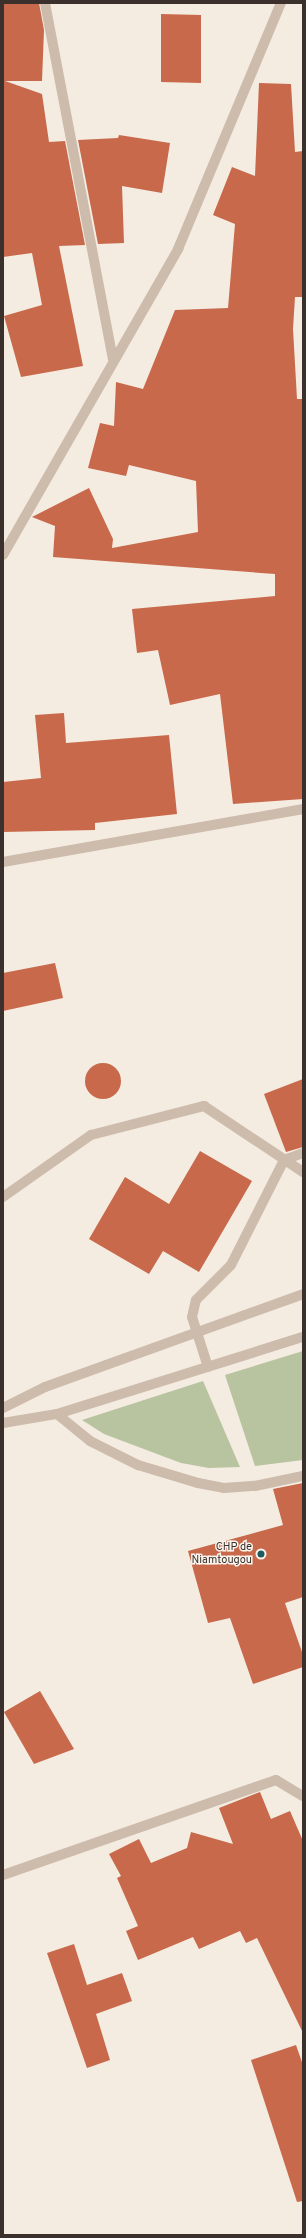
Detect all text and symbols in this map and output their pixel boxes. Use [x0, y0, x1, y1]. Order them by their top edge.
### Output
place label: CHP de Niamtougou [192, 1541, 252, 1567]
marker: CHP de Niamtougou [255, 1548, 267, 1560]

